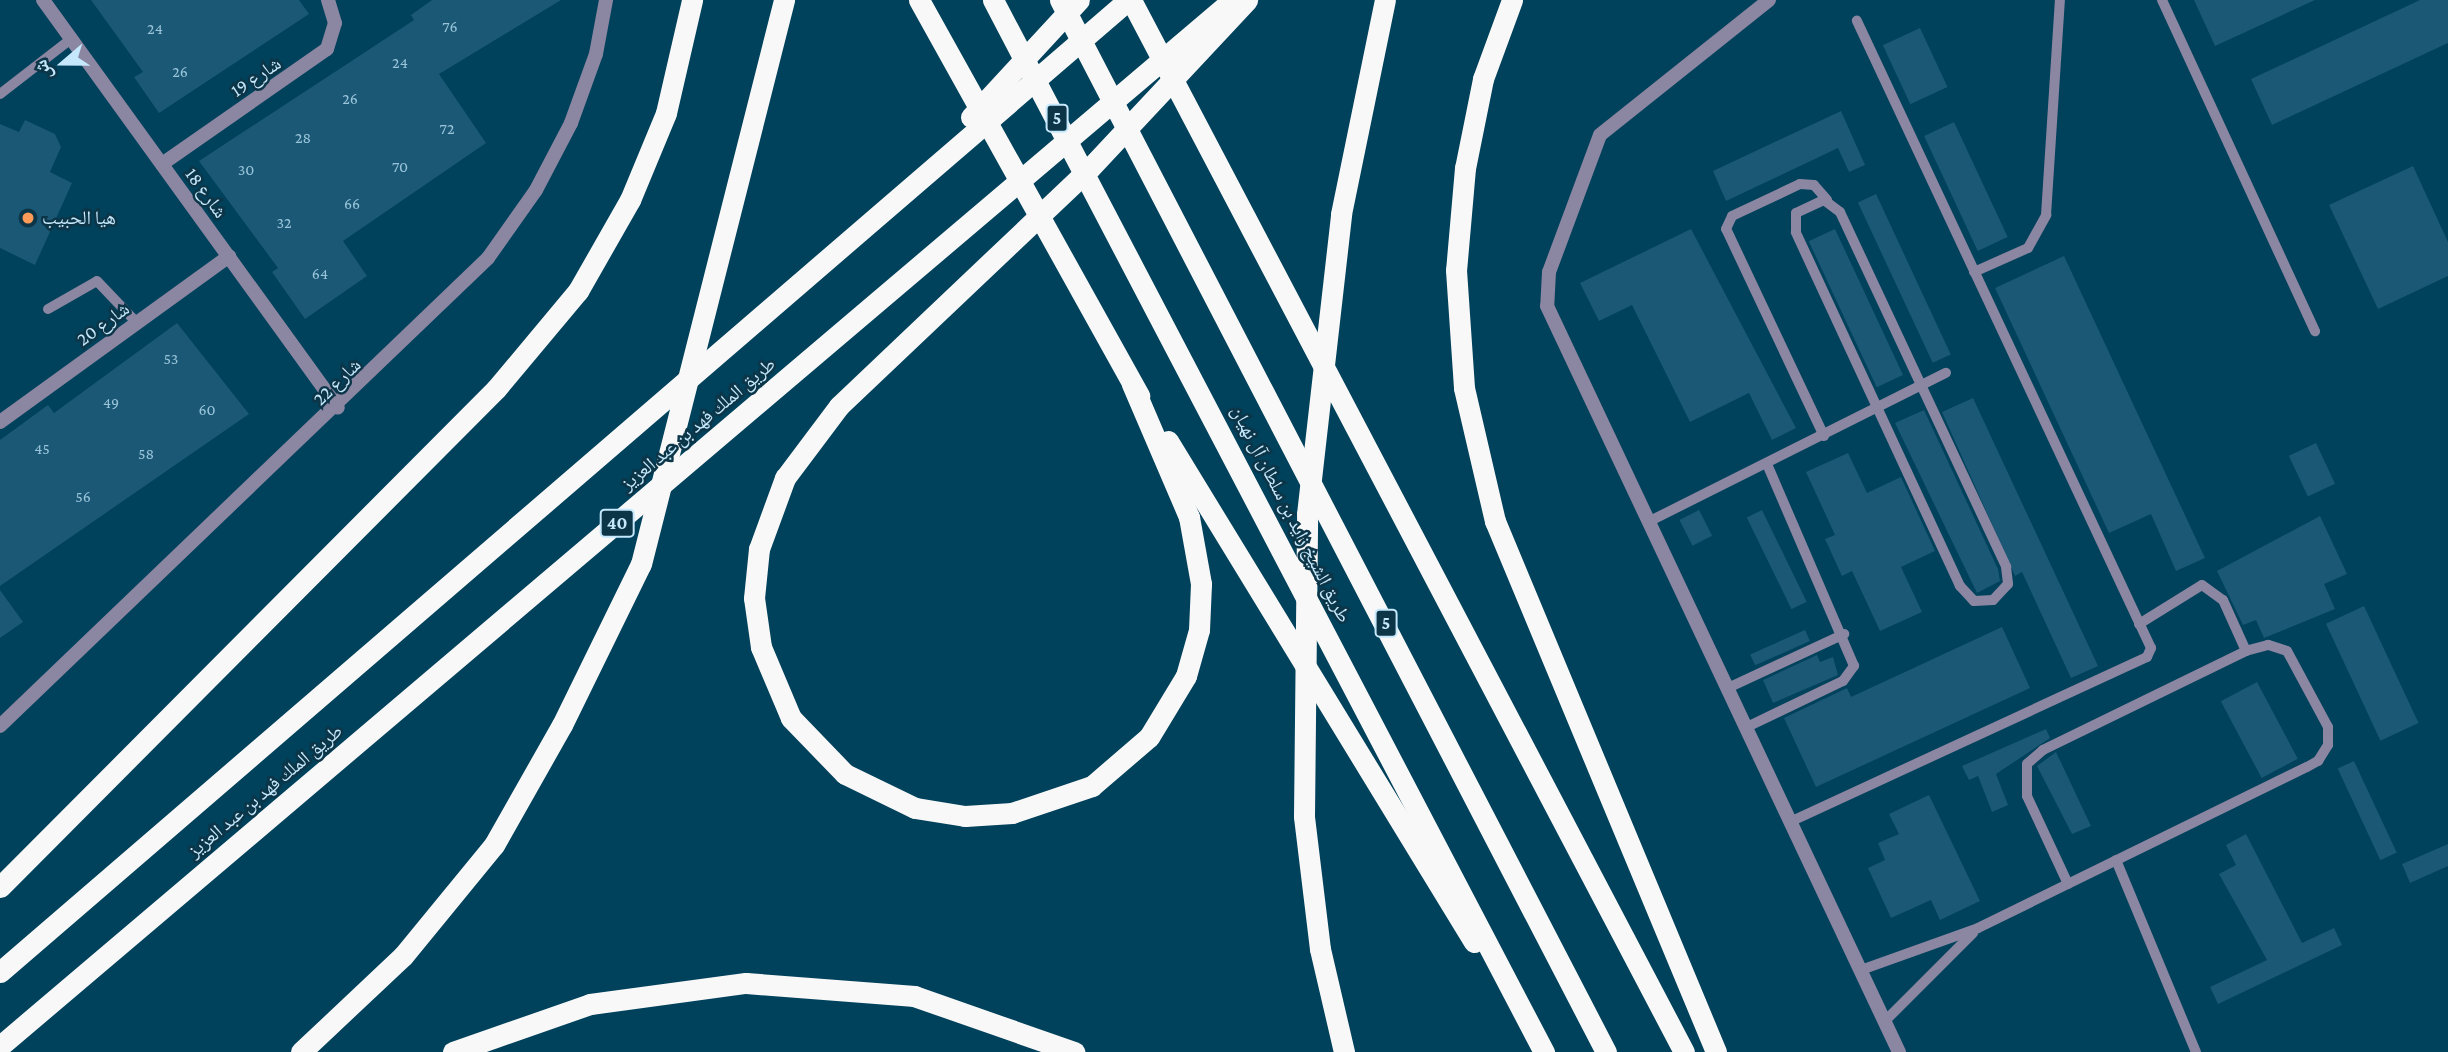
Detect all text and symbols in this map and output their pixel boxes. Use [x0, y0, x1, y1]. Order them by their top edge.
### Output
house number: 76 [442, 17, 458, 37]
house number: 24 [147, 19, 163, 39]
north arrow [28, 28, 98, 98]
street label: شارع 19 [227, 52, 285, 102]
house number: 24 [392, 53, 408, 73]
text: ش [29, 57, 56, 83]
house number: 26 [172, 62, 188, 82]
house number: 26 [342, 89, 358, 109]
road number: 5 [1045, 104, 1069, 132]
house number: 72 [440, 119, 454, 139]
house number: 28 [295, 128, 311, 148]
house number: 70 [392, 157, 408, 177]
house number: 30 [238, 160, 254, 180]
street label: شارع 18 [180, 164, 232, 222]
house number: 66 [344, 194, 360, 214]
place label: هيا الحبيب [42, 207, 116, 229]
marker: هيا الحبيب [20, 210, 36, 226]
house number: 32 [276, 213, 292, 233]
house number: 64 [312, 264, 328, 284]
street label: شارع 20 [72, 297, 134, 351]
house number: 53 [164, 349, 178, 369]
street label: طريق الملك فهد بن عبد العزيز [616, 353, 780, 495]
street label: شارع 22 [308, 354, 366, 410]
house number: 49 [103, 393, 119, 413]
house number: 60 [198, 400, 216, 420]
street label: طريق الشيخ زايد بن سلطان آل نهيان [1226, 402, 1356, 626]
house number: 45 [34, 439, 50, 459]
house number: 58 [138, 444, 154, 464]
house number: 56 [75, 487, 91, 507]
road number: 40 [600, 508, 634, 538]
road number: 5 [1374, 608, 1398, 638]
street label: طريق الملك فهد بن عبد العزيز [183, 720, 347, 862]

